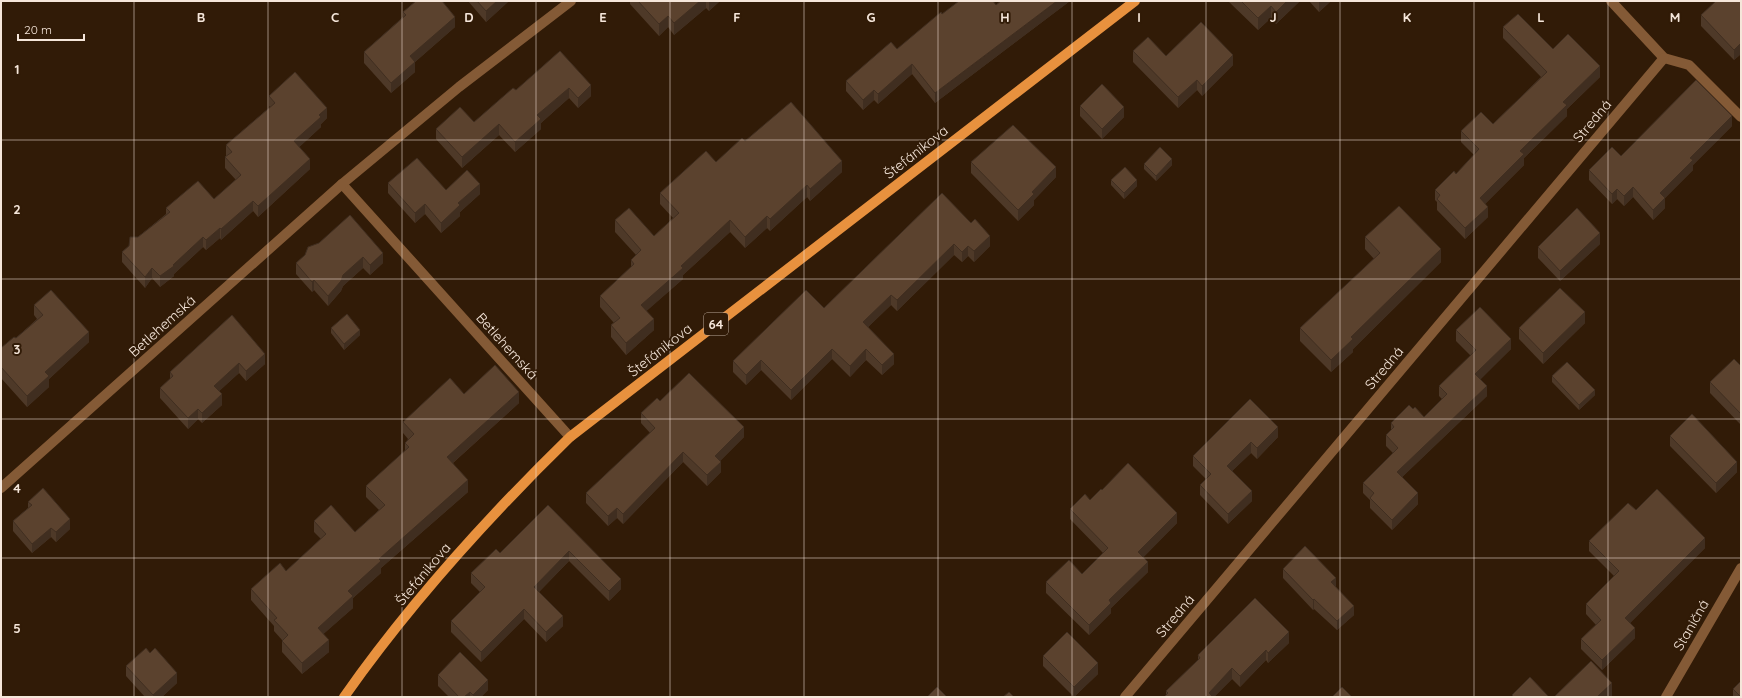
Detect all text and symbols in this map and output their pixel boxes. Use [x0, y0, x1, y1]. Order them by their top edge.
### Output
text: B [197, 9, 205, 25]
text: C [331, 9, 339, 25]
text: D [464, 9, 474, 25]
text: E [599, 9, 607, 25]
text: F [733, 9, 741, 25]
text: G [866, 9, 876, 25]
text: H [1000, 9, 1010, 25]
text: I [1137, 9, 1141, 25]
text: J [1269, 9, 1277, 25]
text: K [1403, 9, 1412, 25]
text: L [1537, 9, 1545, 25]
text: M [1670, 9, 1680, 25]
scale bar [18, 16, 84, 42]
text: 20 m [24, 22, 52, 37]
text: 1 [14, 61, 20, 77]
street label: Stredná [1569, 96, 1615, 146]
street label: Štefánikova [880, 121, 952, 183]
text: 2 [13, 201, 21, 217]
street label: Betlehemská [125, 291, 199, 361]
street label: Betlehemská [472, 309, 542, 383]
road number: 64 [704, 313, 728, 335]
street label: Štefánikova [624, 319, 696, 381]
text: 3 [14, 341, 21, 357]
street label: Stredná [1361, 343, 1407, 393]
text: 4 [13, 480, 21, 496]
street label: Štefánikova [392, 539, 454, 609]
street label: Stredná [1152, 591, 1198, 641]
street label: Staničná [1669, 596, 1713, 654]
text: 5 [13, 620, 21, 636]

